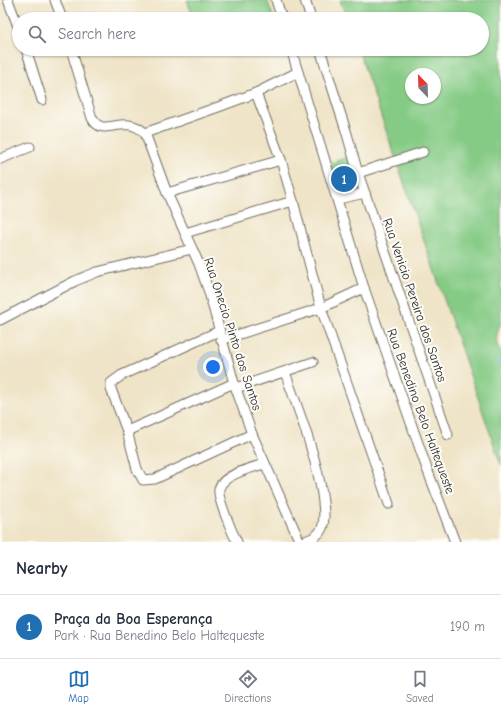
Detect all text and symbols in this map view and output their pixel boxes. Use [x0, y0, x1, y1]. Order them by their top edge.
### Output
search box [12, 12, 489, 56]
icon: search [26, 23, 48, 45]
text: Search here [58, 25, 136, 43]
north arrow [405, 68, 441, 104]
pin: 1 [331, 164, 357, 194]
street label: Rua Venicio Pereira dos Santos [380, 216, 450, 384]
street label: Rua Onecio Pinto dos Santos [201, 256, 265, 412]
street label: Rua Benedino Belo Haltequeste [384, 326, 458, 496]
your location [203, 357, 223, 377]
text: Nearby [16, 559, 67, 578]
text: Praça da Boa Esperança [54, 610, 213, 628]
text: 1 [26, 619, 32, 634]
text: 190 m [450, 619, 485, 634]
text: Park · Rua Benedino Belo Haltequeste [54, 628, 264, 643]
tab: Map [68, 668, 90, 705]
tab: Directions [225, 668, 271, 705]
tab: Saved [406, 668, 433, 705]

